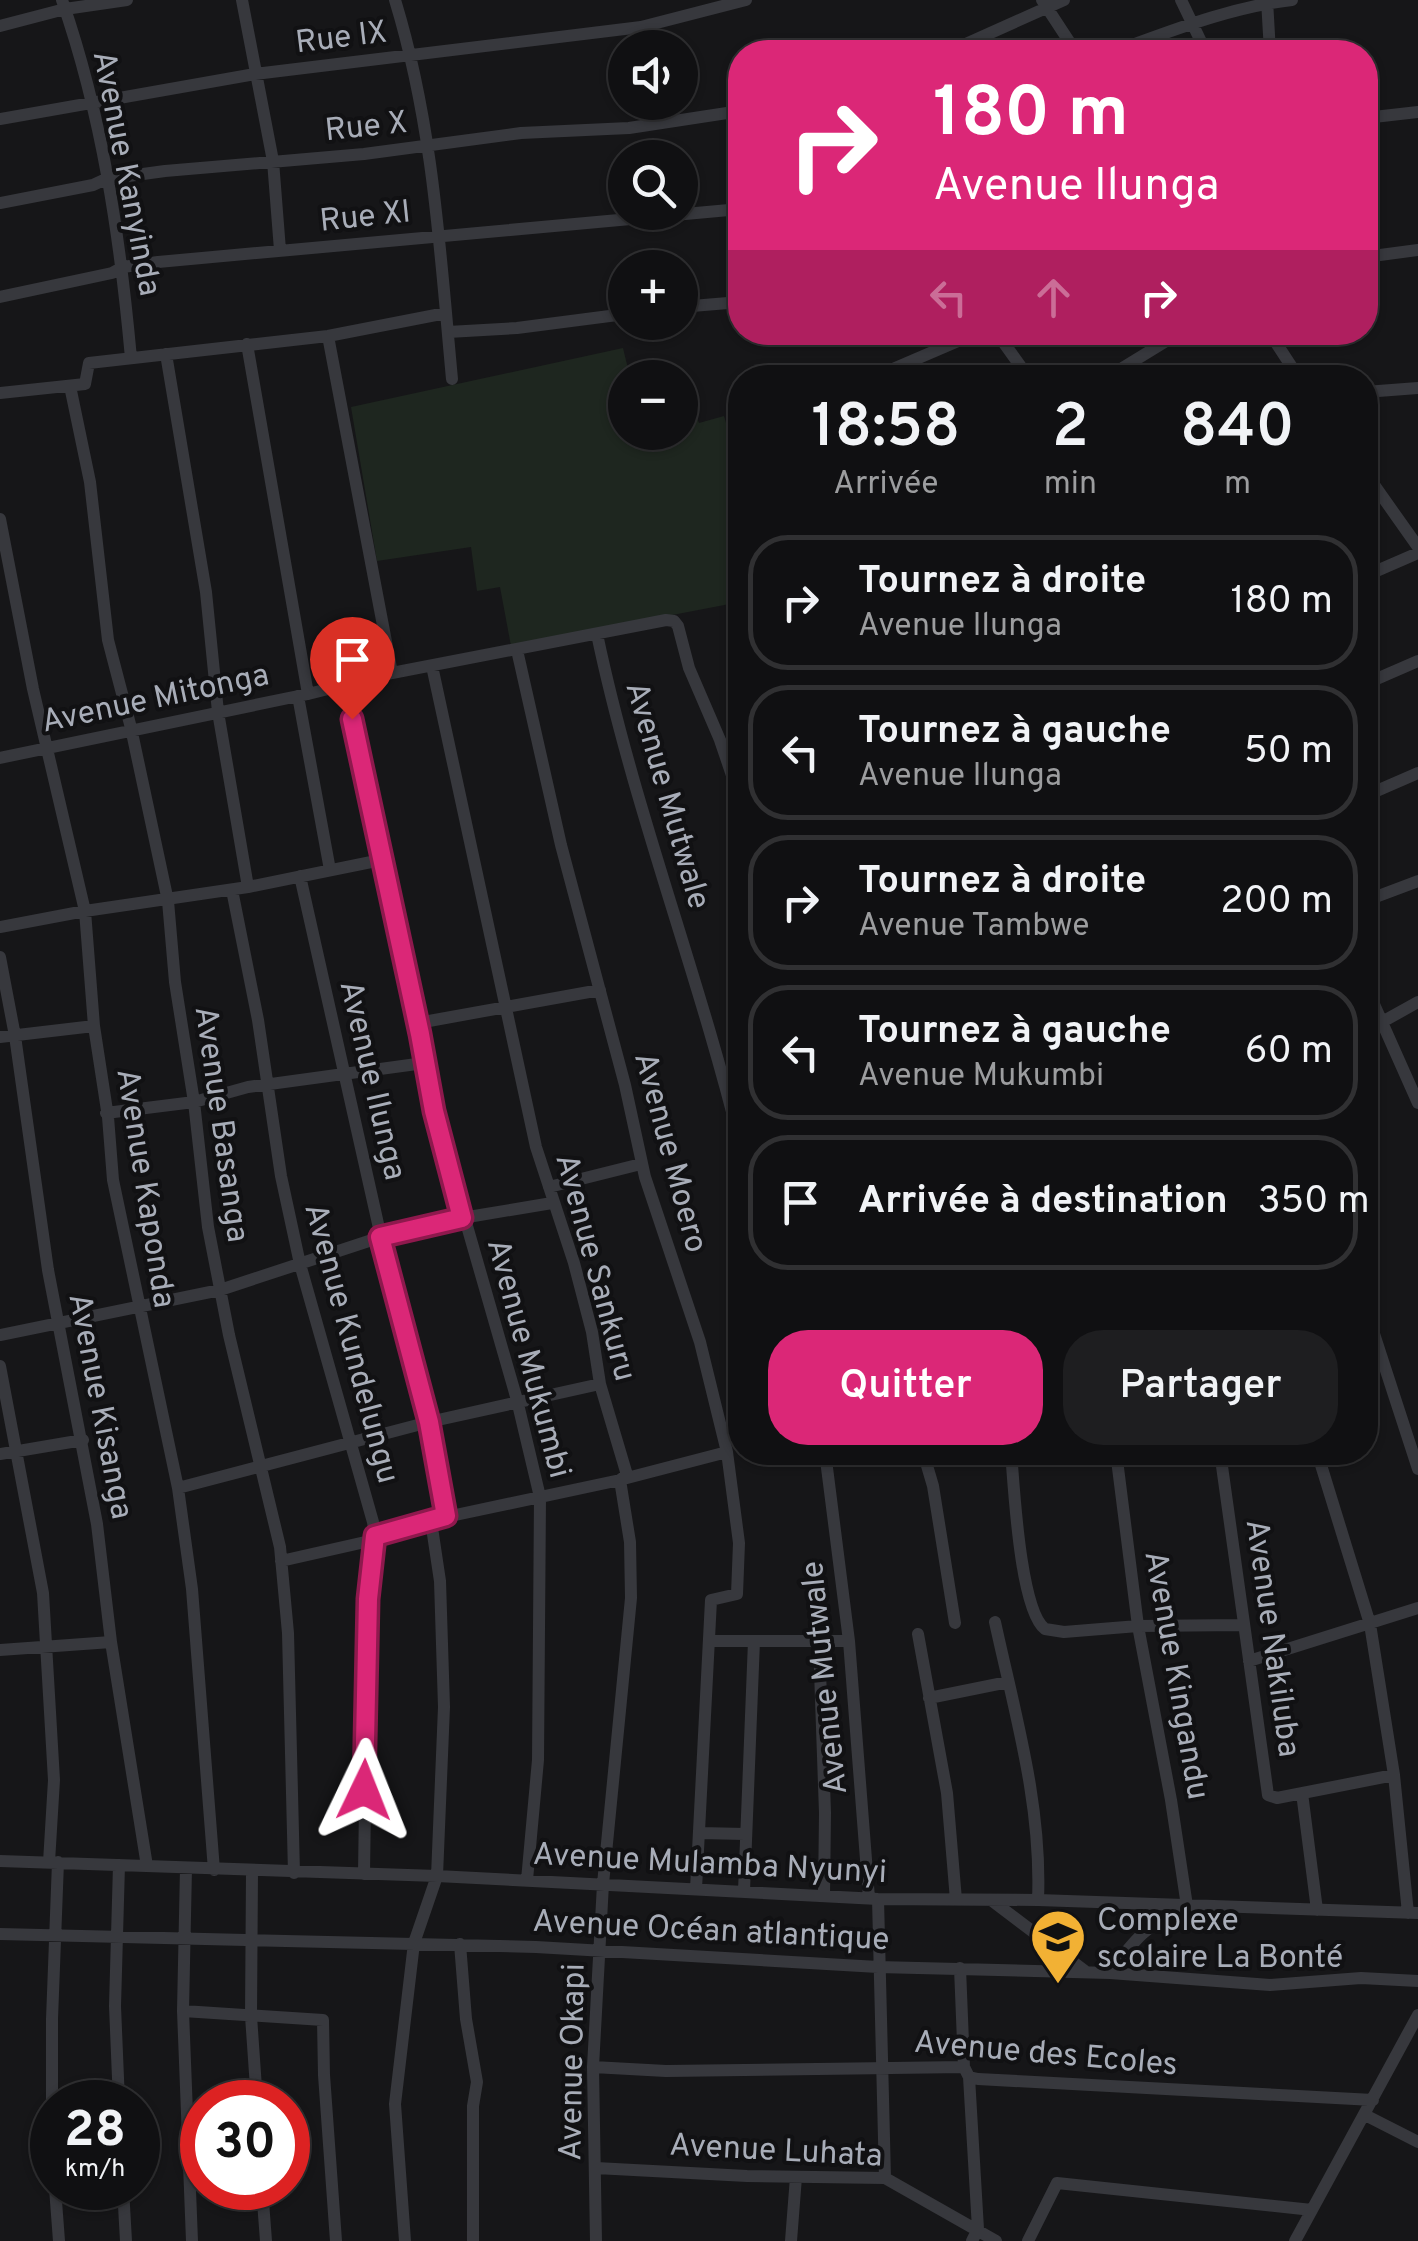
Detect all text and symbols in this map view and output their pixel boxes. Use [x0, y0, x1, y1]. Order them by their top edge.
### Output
street label: Rue IX [293, 14, 389, 64]
map controls [608, 30, 698, 450]
button: sound [608, 30, 698, 120]
street label: Avenue Kanyinda [82, 48, 168, 299]
text: 180 m [933, 72, 1129, 161]
icon: right [768, 80, 898, 210]
street label: Rue X [323, 104, 410, 152]
button: search [608, 140, 698, 230]
text: Avenue Ilunga [933, 159, 1220, 216]
street label: Rue XI [318, 193, 413, 243]
button: + [608, 250, 698, 340]
icon: left [921, 270, 976, 325]
icon: ahead [1026, 270, 1081, 325]
icon: right [1131, 270, 1186, 325]
button: − [608, 360, 698, 450]
text: 18:58 [811, 392, 960, 468]
text: 2 [1052, 392, 1089, 468]
text: 840 [1180, 392, 1295, 468]
text: Arrivée [833, 465, 938, 505]
text: min [1044, 465, 1097, 505]
text: m [1224, 465, 1251, 505]
text: Tournez à droite [858, 558, 1146, 607]
icon: right [773, 575, 828, 630]
text: 180 m [1230, 578, 1333, 627]
text: Avenue Ilunga [858, 607, 1062, 647]
pin [310, 617, 395, 720]
icon: arrive [325, 632, 380, 687]
street label: Avenue Mitonga [38, 656, 273, 744]
street label: Avenue Mutwale [615, 677, 718, 914]
text: Tournez à gauche [858, 708, 1171, 757]
icon: left [773, 725, 828, 780]
text: 50 m [1244, 728, 1333, 777]
text: Avenue Ilunga [858, 757, 1062, 797]
text: Tournez à droite [858, 858, 1146, 907]
icon: right [773, 875, 828, 930]
text: 200 m [1220, 878, 1333, 927]
text: Avenue Tambwe [858, 907, 1090, 947]
street label: Avenue Ilunga [329, 977, 413, 1184]
street label: Avenue Basanga [184, 1004, 256, 1245]
text: Tournez à gauche [858, 1008, 1171, 1057]
icon: left [773, 1025, 828, 1080]
text: 60 m [1245, 1028, 1333, 1077]
street label: Avenue Moero [623, 1048, 715, 1257]
text: Avenue Mukumbi [858, 1057, 1104, 1097]
street label: Avenue Kaponda [105, 1066, 183, 1311]
street label: Avenue Sankuru [545, 1150, 644, 1386]
icon: arrive [773, 1175, 828, 1230]
text: Arrivée à destination [858, 1178, 1228, 1227]
text: 350 m [1258, 1178, 1370, 1227]
street label: Avenue Kundelungu [293, 1199, 407, 1488]
street label: Avenue Mukumbi [476, 1235, 578, 1483]
street label: Avenue Kisanga [58, 1290, 141, 1523]
button: Quitter [768, 1330, 1043, 1445]
button: Partager [1063, 1330, 1338, 1445]
street label: Avenue Nakiluba [1235, 1517, 1308, 1760]
street label: Avenue Kingandu [1133, 1548, 1217, 1803]
street label: Avenue Mutwale [794, 1559, 858, 1797]
position arrow [312, 1738, 416, 1842]
street label: Avenue Mulamba Nyunyi [532, 1836, 888, 1894]
place label: Complexe scolaire La Bonté [1097, 1902, 1343, 1979]
street label: Avenue Océan atlantique [531, 1903, 890, 1961]
school or university icon: Complexe scolaire La Bonté [1028, 1907, 1088, 1986]
street label: Avenue Okapi [552, 1963, 596, 2161]
street label: Avenue des Ecoles [912, 2024, 1179, 2086]
speed limit sign: 30 [180, 2080, 310, 2210]
text: 28 [64, 2101, 126, 2164]
street label: Avenue Luhata [668, 2126, 884, 2178]
text: km/h [65, 2154, 125, 2186]

